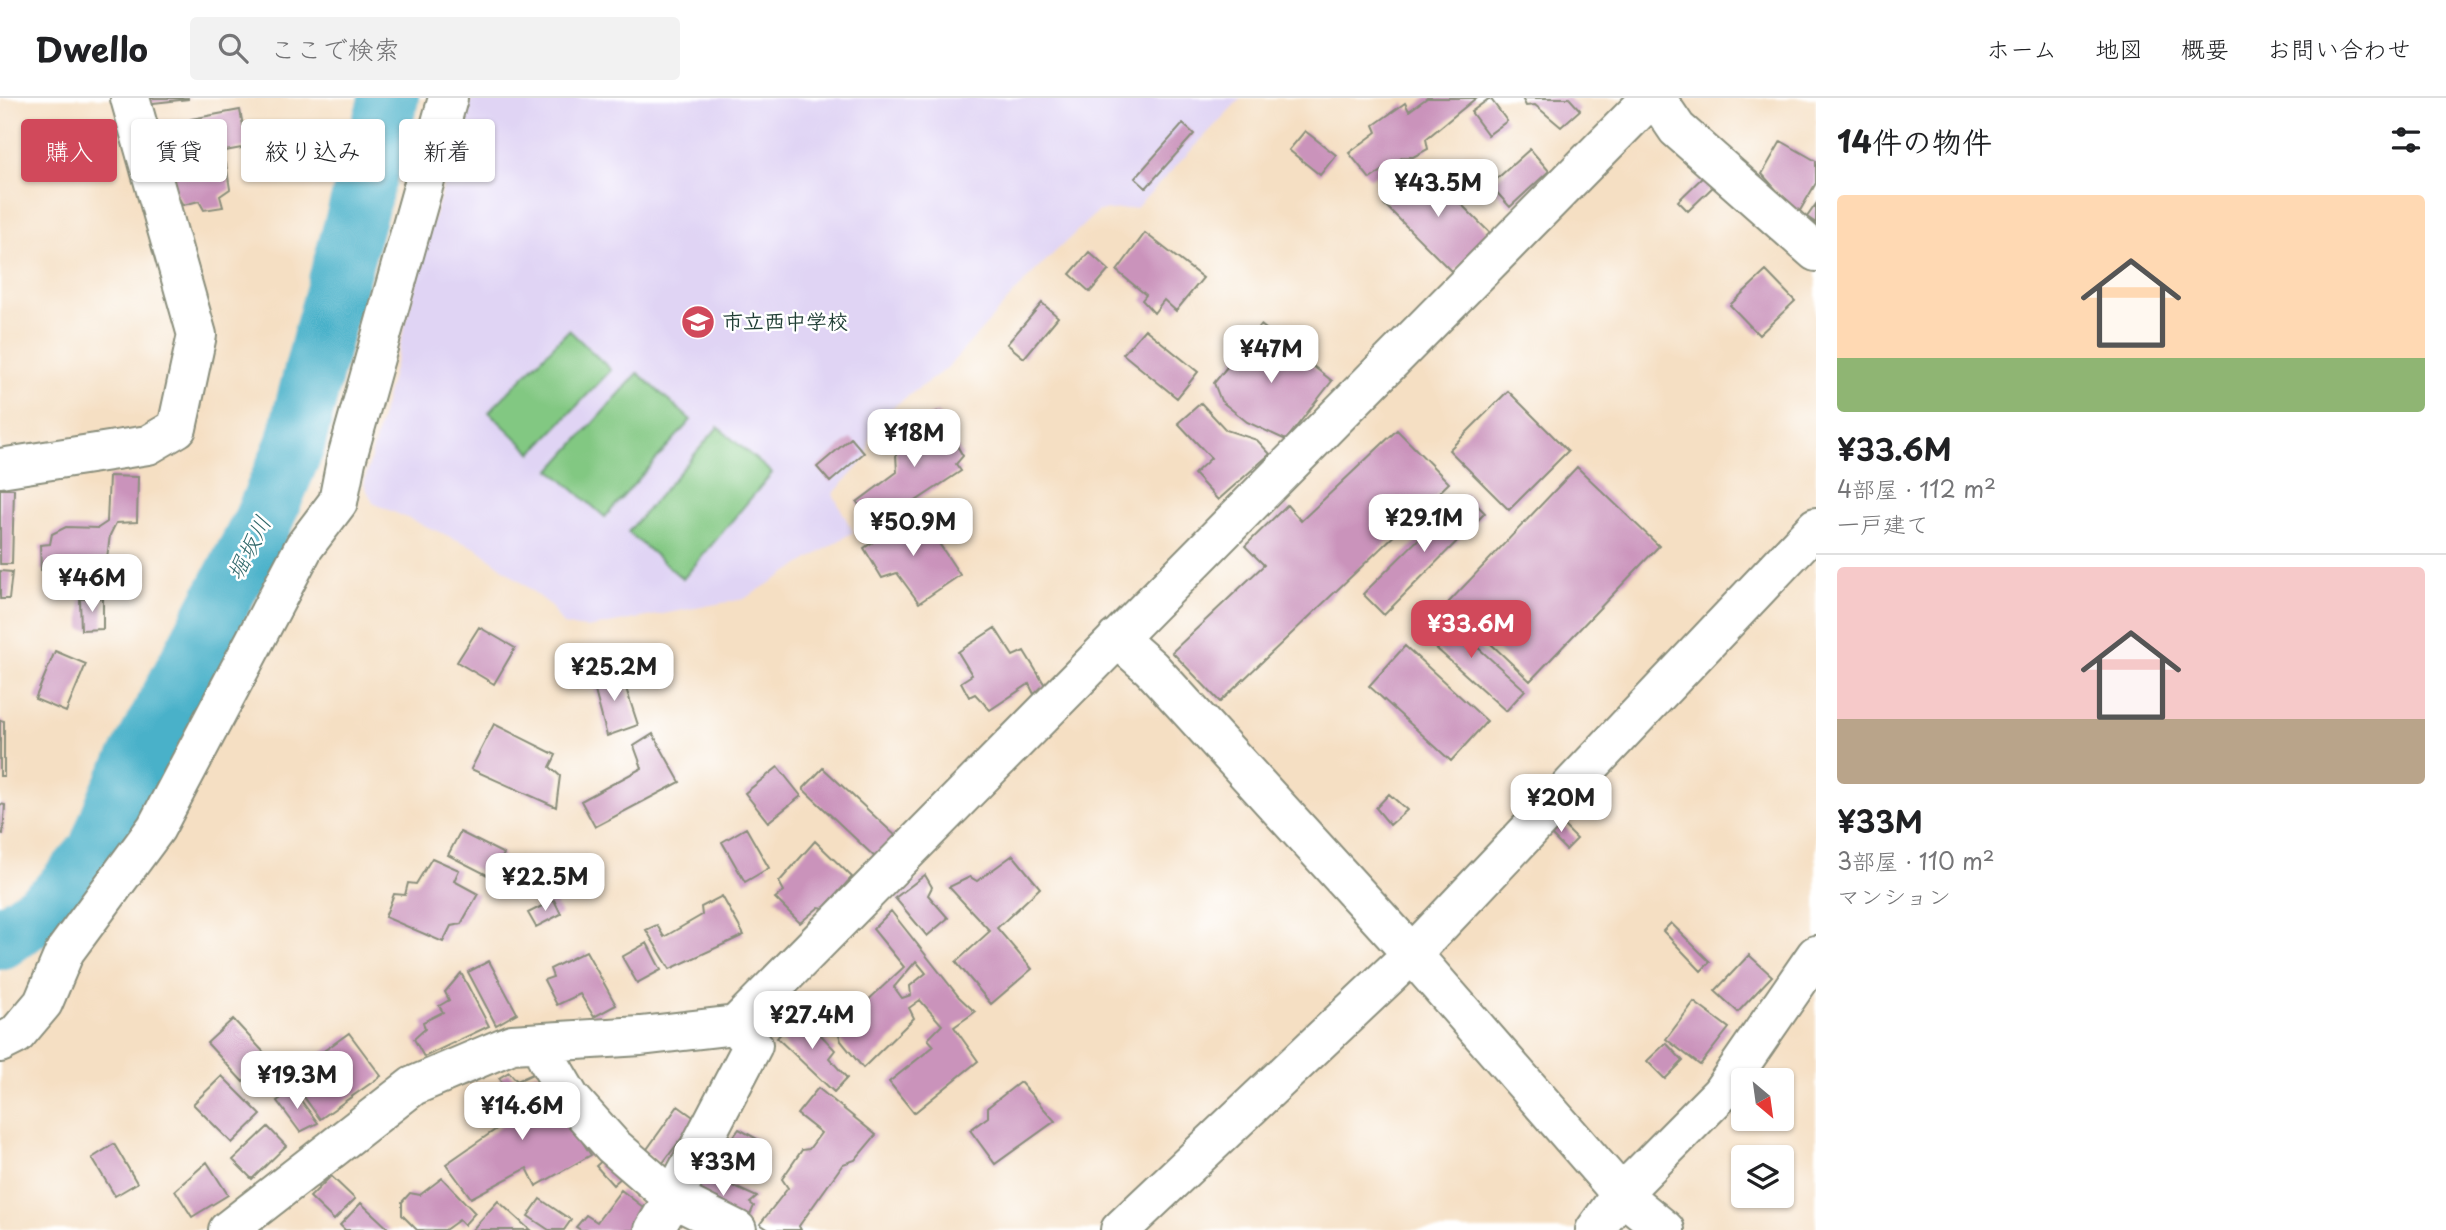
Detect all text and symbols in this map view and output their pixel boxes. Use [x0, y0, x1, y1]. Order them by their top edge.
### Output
search box [190, 17, 680, 80]
text: Dwello [35, 23, 148, 73]
icon: search [214, 29, 252, 67]
text: ここで検索 [270, 29, 400, 68]
text: ホーム [1986, 30, 2057, 66]
text: 地図 [2095, 30, 2143, 66]
text: 概要 [2181, 30, 2229, 66]
text: お問い合わせ [2267, 30, 2411, 66]
text: 14件の物件 [1837, 118, 1992, 163]
chip: 購入 [21, 119, 117, 182]
chip: 賃貸 [131, 119, 227, 182]
chip: 絞り込み [241, 119, 385, 182]
chip: 新着 [399, 119, 495, 182]
icon: filters [2387, 121, 2425, 159]
pin: ¥43.5M [1381, 159, 1495, 219]
text: ¥43.5M [1394, 164, 1482, 199]
icon: home [2068, 240, 2194, 366]
school or university icon: 市立西中学校 [679, 303, 717, 341]
place label: 市立西中学校 [722, 304, 848, 336]
pin: ¥47M [1230, 326, 1312, 385]
text: ¥47M [1239, 330, 1303, 365]
pin: ¥18M [873, 410, 955, 469]
text: ¥18M [883, 414, 945, 449]
text: ¥33.6M [1837, 426, 1952, 471]
text: 4部屋 · 112 m² [1837, 471, 1996, 506]
pin: ¥29.1M [1367, 494, 1481, 554]
pin: ¥50.9M [856, 498, 970, 558]
text: ¥29.1M [1385, 499, 1463, 534]
text: ¥50.9M [870, 503, 956, 538]
text: 一戸建て [1837, 506, 1929, 541]
water label: 堀坂川 [216, 509, 279, 586]
pin: ¥46M [51, 554, 133, 614]
text: ¥46M [58, 559, 126, 594]
pin: ¥33.6M [1414, 601, 1528, 660]
text: ¥33.6M [1427, 605, 1515, 640]
icon: home [2068, 612, 2194, 738]
pin: ¥25.2M [557, 644, 671, 703]
text: ¥25.2M [571, 648, 657, 683]
pin: ¥20M [1520, 774, 1602, 834]
text: ¥20M [1527, 779, 1595, 814]
text: ¥33M [1837, 798, 1923, 843]
text: 3部屋 · 110 m² [1837, 843, 1995, 878]
pin: ¥22.5M [488, 854, 602, 913]
text: ¥22.5M [502, 858, 588, 893]
text: マンション [1837, 878, 1951, 913]
pin: ¥27.4M [755, 992, 869, 1051]
text: ¥27.4M [770, 996, 854, 1031]
pin: ¥19.3M [240, 1052, 354, 1111]
text: ¥19.3M [257, 1056, 337, 1091]
north arrow [1731, 1068, 1794, 1130]
map controls [1731, 1068, 1794, 1208]
pin: ¥14.6M [465, 1082, 579, 1142]
text: ¥14.6M [480, 1087, 564, 1122]
pin: ¥33M [682, 1138, 764, 1198]
text: ¥33M [690, 1143, 756, 1178]
button: layers [1731, 1145, 1794, 1208]

